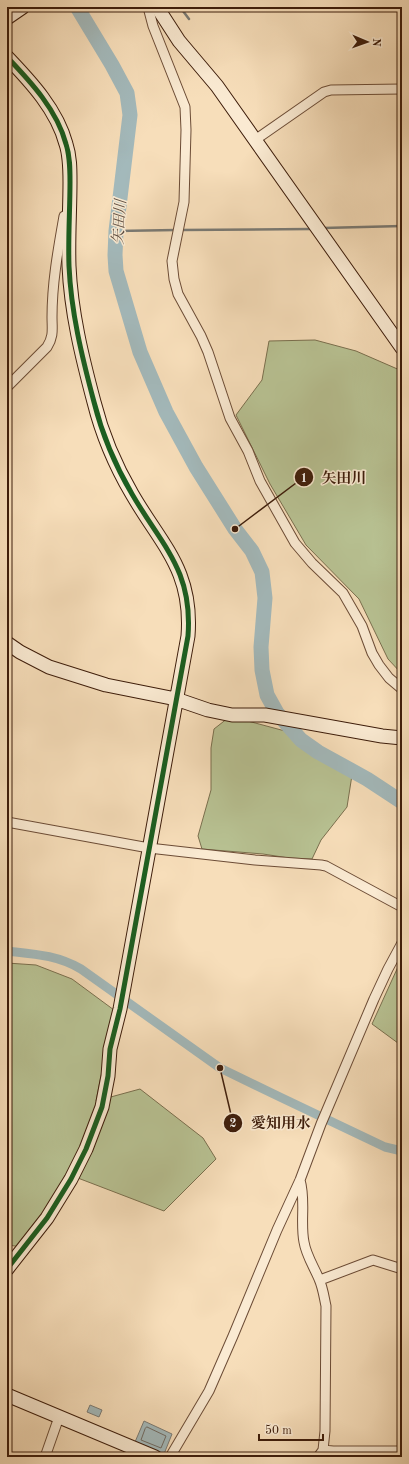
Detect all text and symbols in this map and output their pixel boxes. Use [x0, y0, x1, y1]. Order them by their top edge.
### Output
north arrow [347, 22, 387, 62]
text: N [370, 38, 381, 47]
water label: 矢田川 [109, 197, 130, 245]
callout: 矢田川 [294, 464, 375, 491]
text: 矢田川 [321, 470, 367, 487]
text: 1 [301, 473, 307, 485]
callout: 愛知用水 [223, 1110, 319, 1137]
text: 愛知用水 [251, 1115, 311, 1132]
text: 2 [230, 1118, 237, 1130]
scale bar [259, 1416, 323, 1442]
text: 50 m [265, 1424, 292, 1437]

